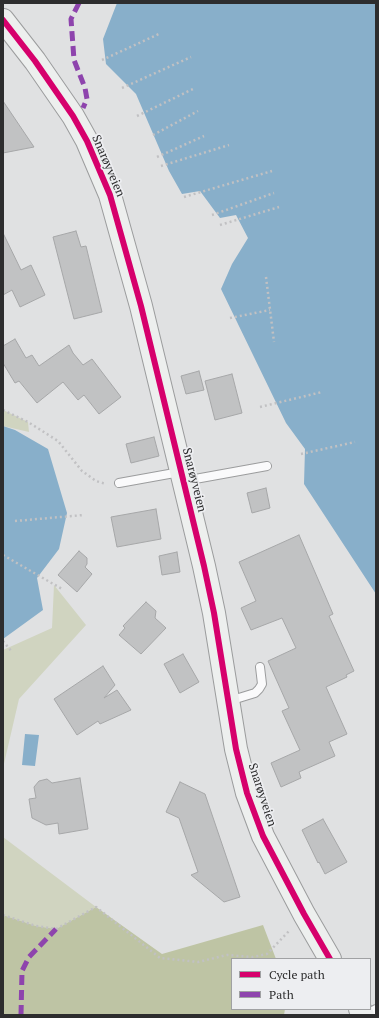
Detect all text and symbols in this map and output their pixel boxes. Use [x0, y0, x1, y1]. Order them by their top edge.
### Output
street label: Snarøyveien [89, 133, 127, 199]
street label: Snarøyveien [179, 446, 209, 514]
street label: Snarøyveien [245, 762, 279, 828]
legend [231, 958, 371, 1010]
text: Cycle path [269, 967, 325, 982]
text: Path [269, 987, 294, 1002]

